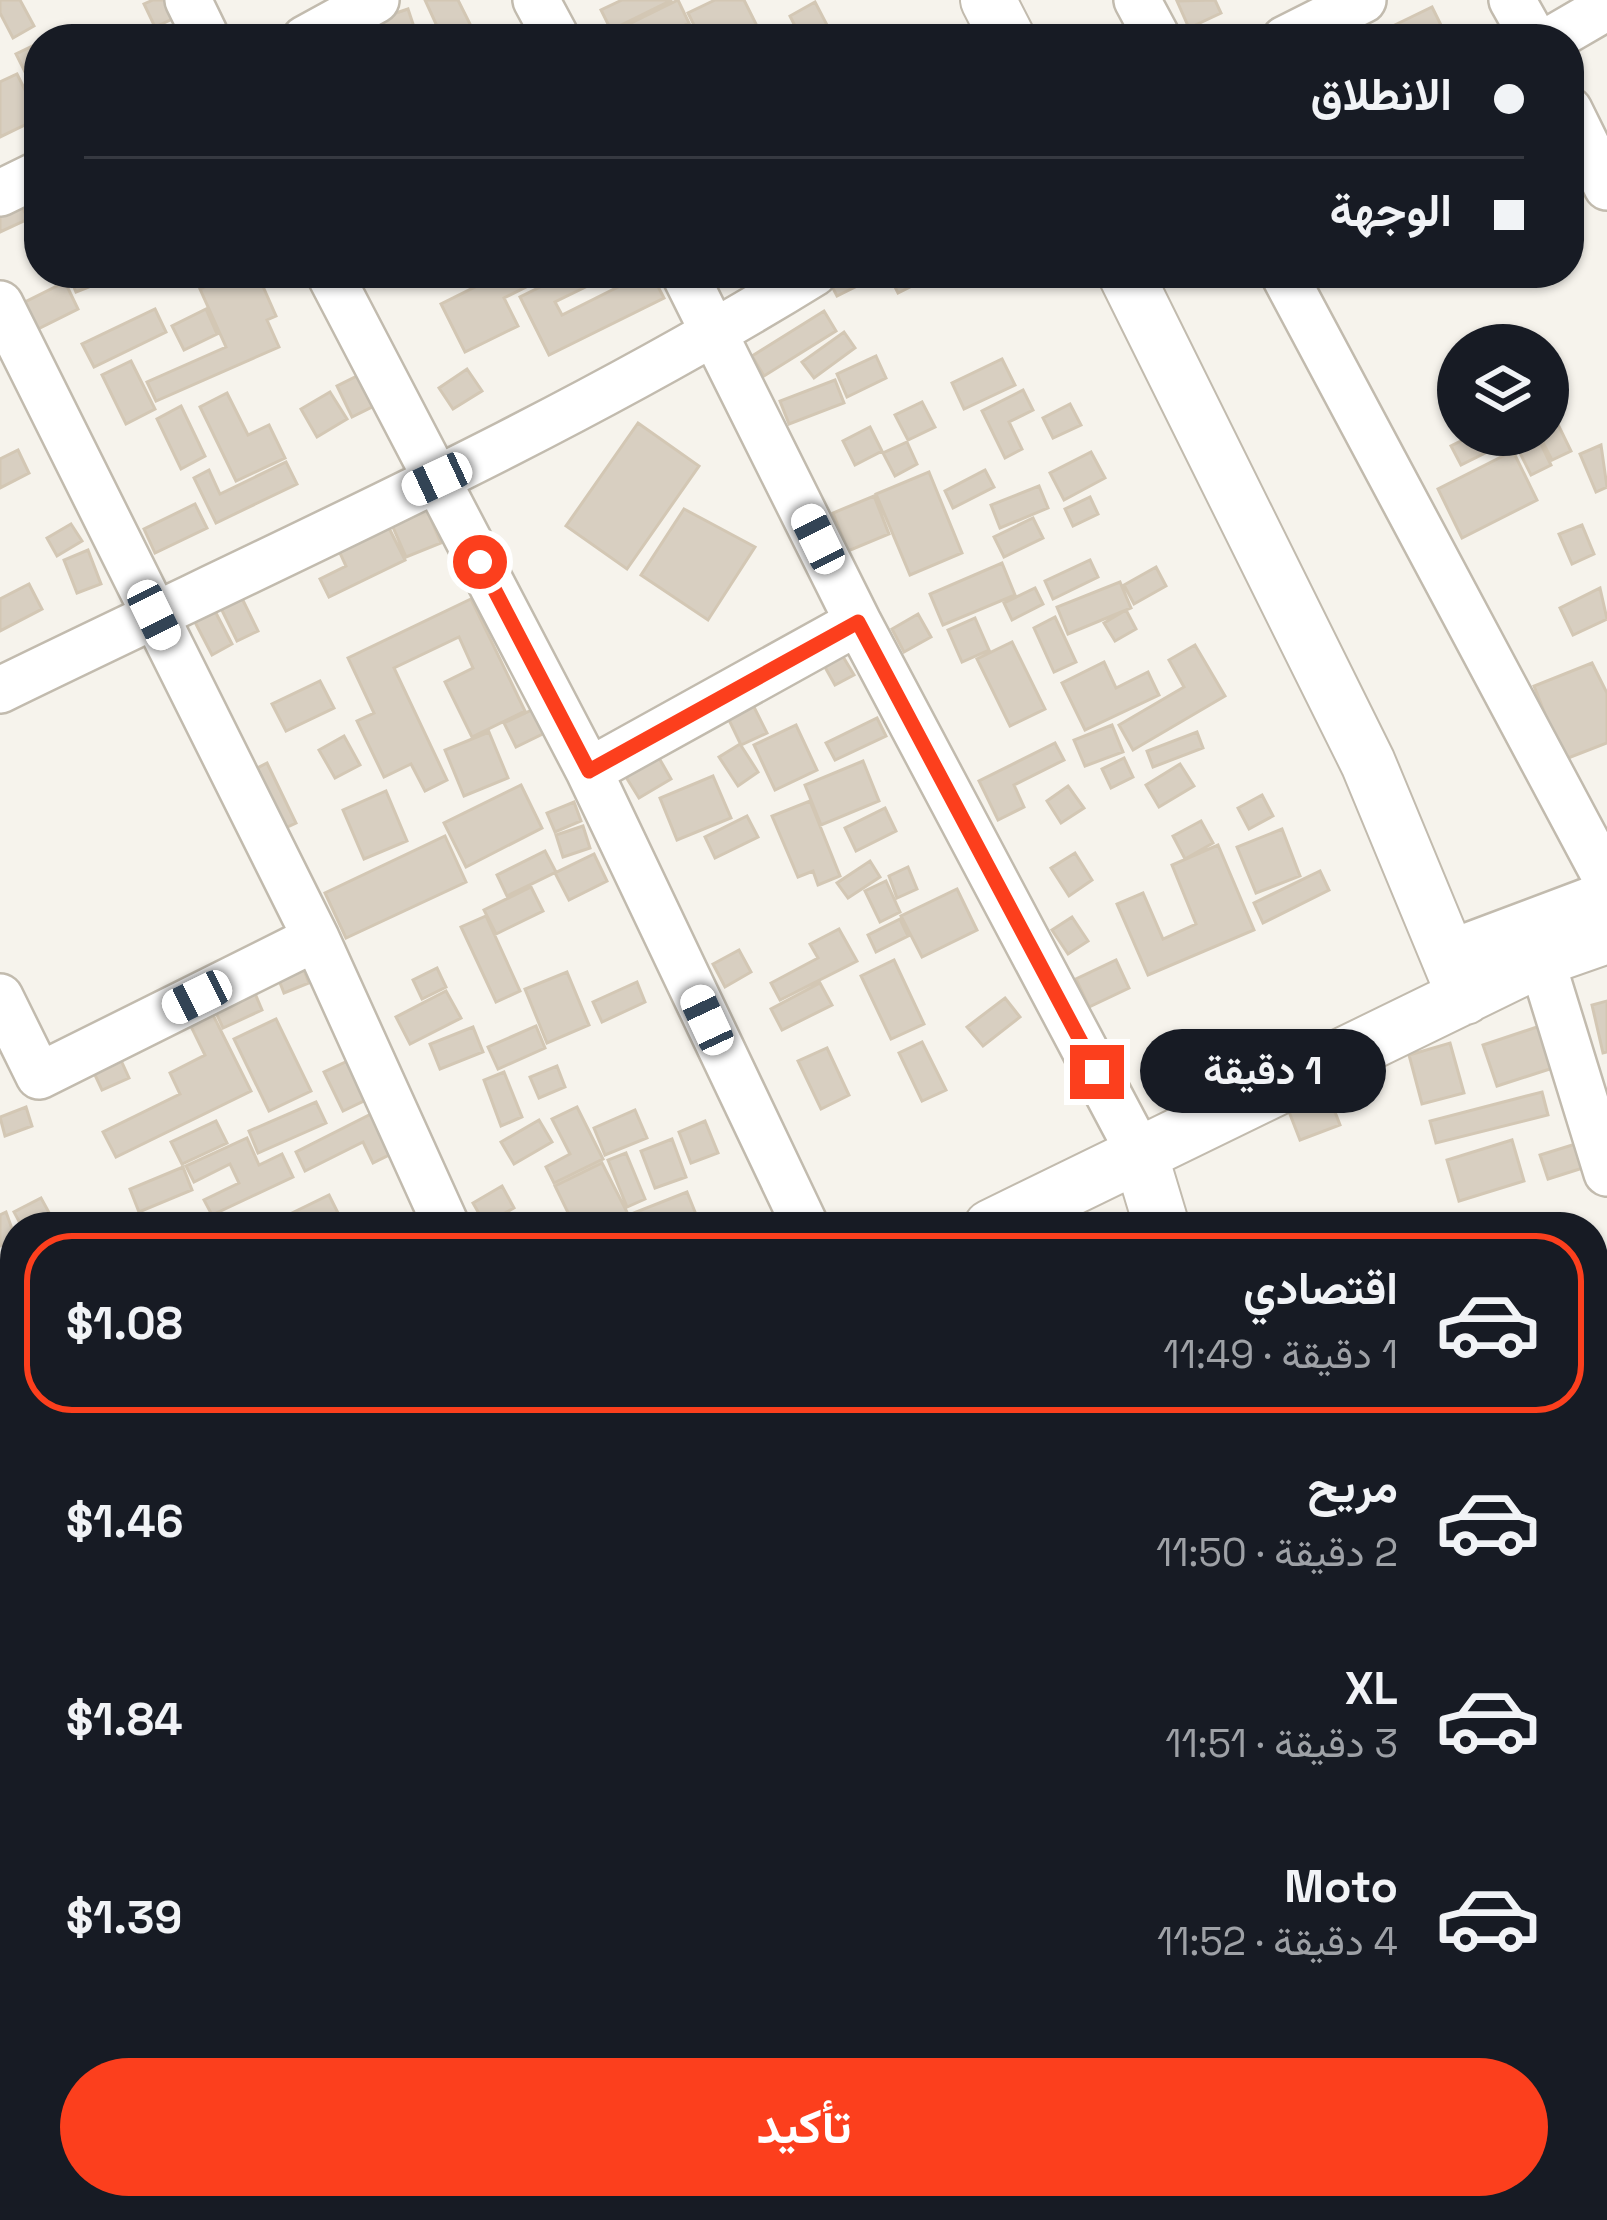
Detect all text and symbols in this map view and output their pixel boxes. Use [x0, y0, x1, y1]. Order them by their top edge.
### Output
text: الانطلاق [1311, 66, 1452, 123]
text: الوجهة [1330, 182, 1452, 239]
map controls [1437, 324, 1569, 456]
button: layers [1437, 324, 1569, 456]
car [397, 447, 477, 511]
car [786, 499, 850, 579]
route start [453, 535, 507, 589]
car [122, 575, 186, 655]
car [157, 965, 237, 1029]
car [675, 980, 739, 1060]
callout: 1 دقيقة [1139, 1030, 1385, 1114]
route end [1070, 1045, 1124, 1099]
text: 1 دقيقة [1203, 1046, 1323, 1095]
text: اقتصادي [1243, 1260, 1398, 1317]
icon: car [1434, 1269, 1542, 1377]
text: $1.08 [66, 1295, 183, 1352]
text: 1 دقيقة · 11:49 [1163, 1330, 1398, 1379]
text: مريح [1307, 1458, 1398, 1515]
icon: car [1434, 1467, 1542, 1575]
text: $1.46 [66, 1493, 183, 1550]
text: 2 دقيقة · 11:50 [1156, 1528, 1398, 1577]
text: XL [1345, 1660, 1398, 1717]
icon: car [1434, 1665, 1542, 1773]
text: $1.84 [66, 1691, 183, 1748]
text: 3 دقيقة · 11:51 [1165, 1719, 1398, 1768]
text: Moto [1284, 1858, 1398, 1915]
icon: car [1434, 1863, 1542, 1971]
text: $1.39 [66, 1889, 182, 1946]
text: 4 دقيقة · 11:52 [1157, 1917, 1398, 1966]
button: تأكيد [60, 2058, 1548, 2196]

